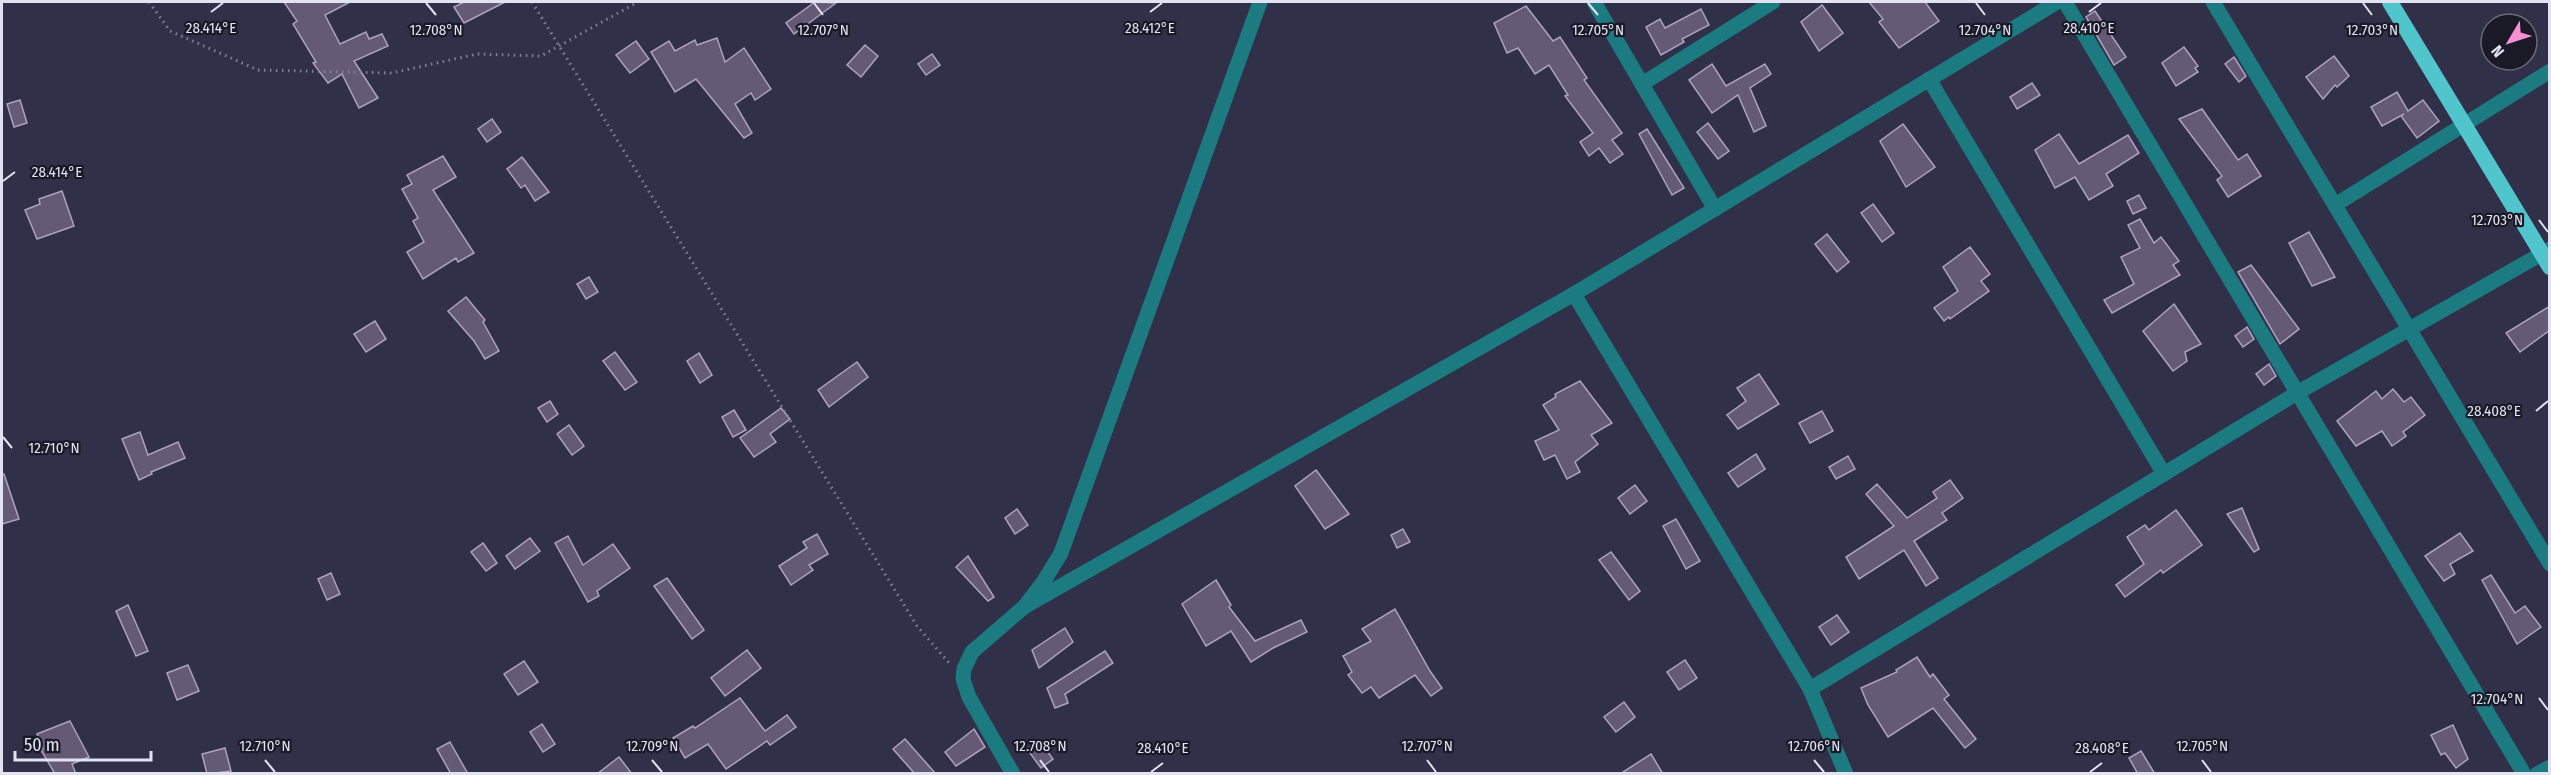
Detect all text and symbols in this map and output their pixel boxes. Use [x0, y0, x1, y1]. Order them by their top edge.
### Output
north arrow [2479, 12, 2539, 72]
text: 28.414°E [186, 19, 236, 37]
text: 28.412°E [1125, 19, 1175, 37]
text: 28.410°E [2064, 19, 2114, 37]
text: 12.708°N [409, 21, 463, 39]
text: 12.707°N [797, 21, 849, 39]
text: 12.705°N [1572, 21, 1624, 39]
text: 12.704°N [1959, 21, 2011, 39]
text: 12.703°N [2346, 21, 2398, 39]
text: N [2487, 41, 2508, 61]
text: 28.414°E [32, 163, 82, 181]
text: 12.703°N [2471, 211, 2523, 229]
text: 28.408°E [2467, 402, 2521, 420]
text: 12.710°N [28, 439, 80, 457]
text: 12.704°N [2471, 690, 2523, 708]
scale bar [15, 724, 152, 762]
text: 50 m [24, 734, 60, 756]
text: 12.710°N [239, 737, 291, 755]
text: 12.709°N [626, 737, 678, 755]
text: 12.708°N [1013, 737, 1067, 755]
text: 12.707°N [1401, 737, 1453, 755]
text: 12.706°N [1788, 737, 1840, 755]
text: 12.705°N [2176, 737, 2228, 755]
text: 28.410°E [1138, 739, 1188, 757]
text: 28.408°E [2075, 739, 2129, 757]

